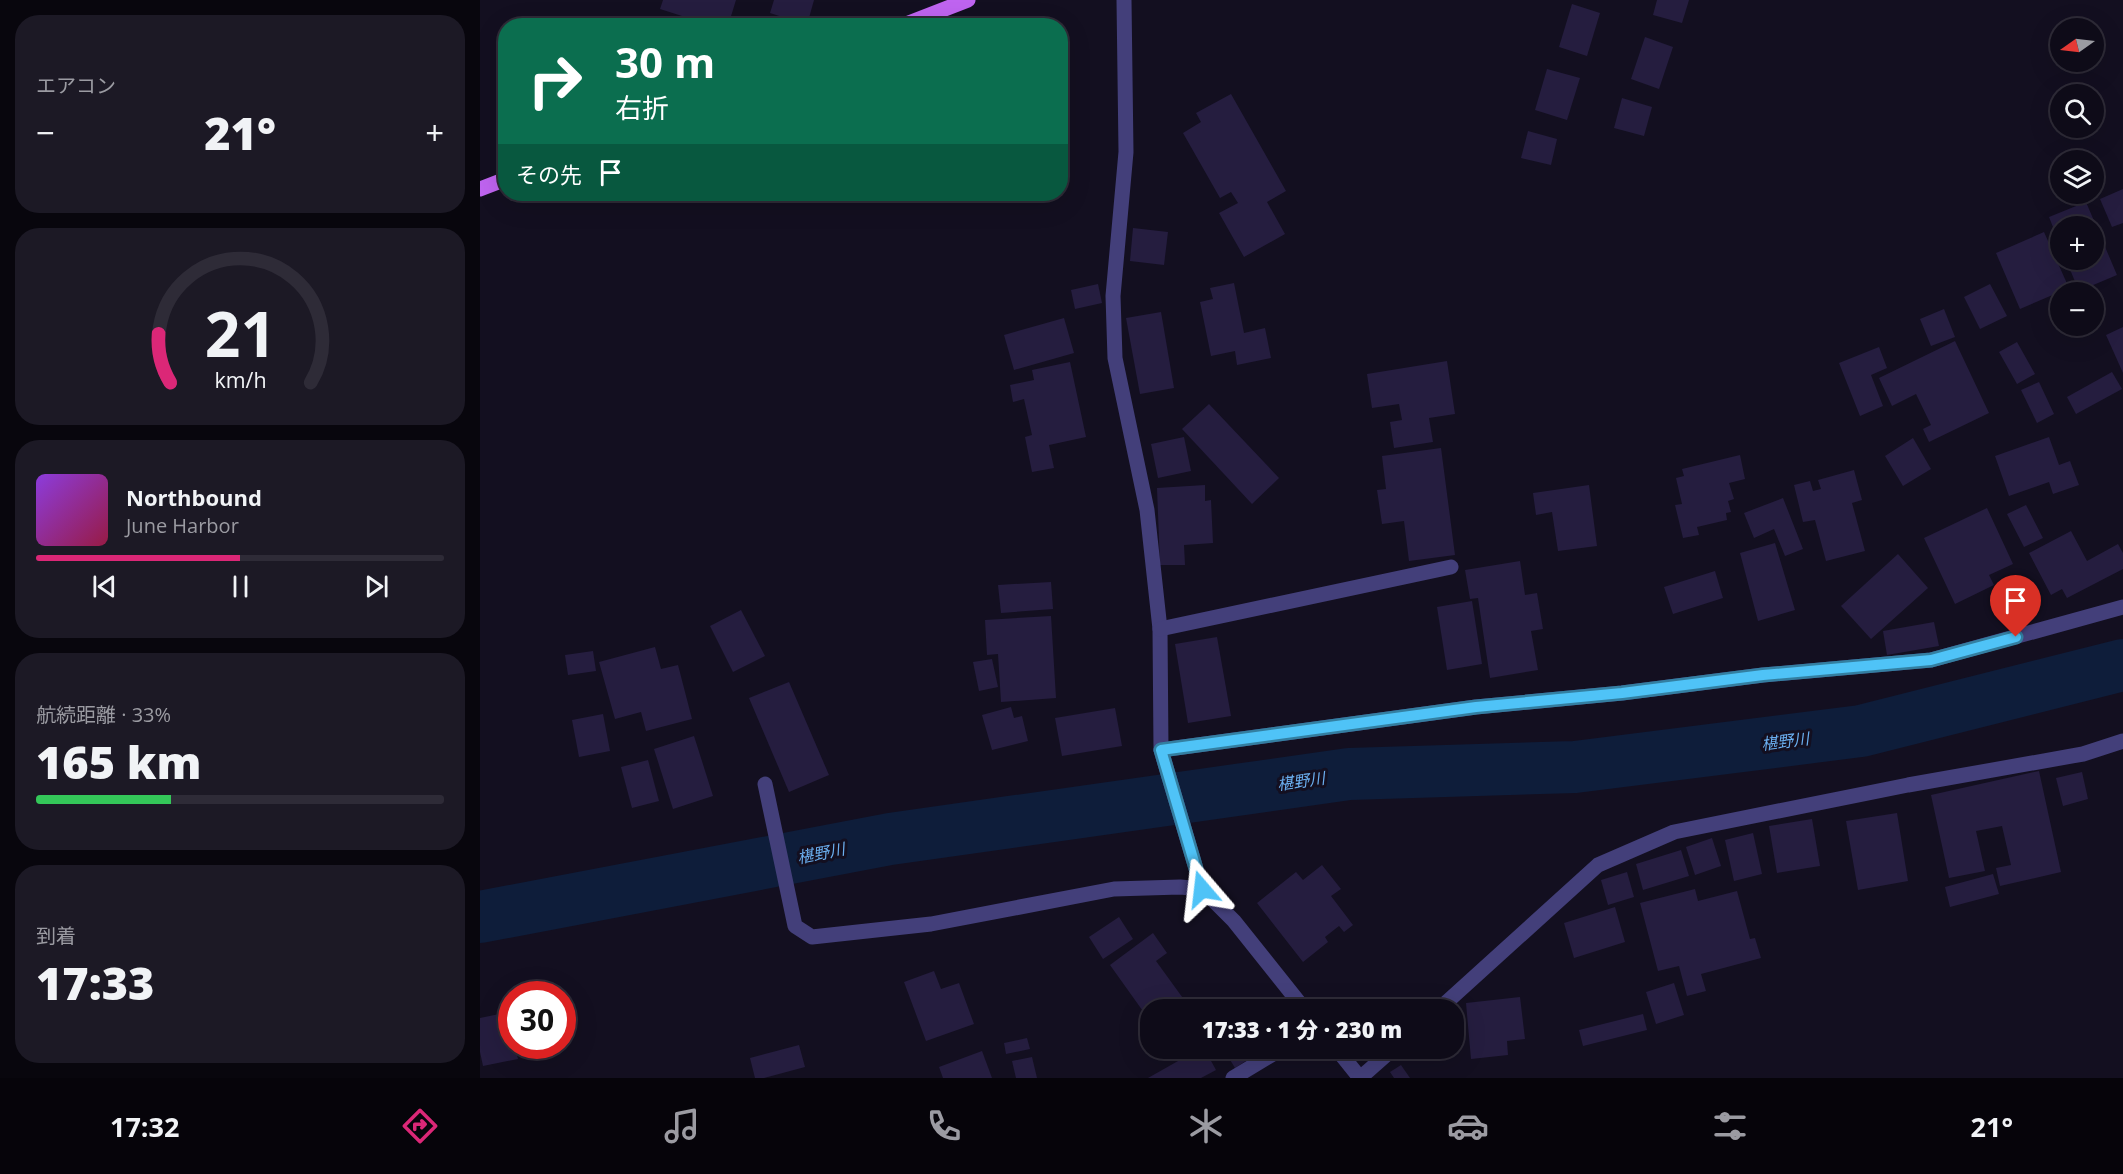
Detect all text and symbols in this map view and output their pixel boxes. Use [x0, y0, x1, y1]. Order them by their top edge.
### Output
north arrow [2050, 18, 2104, 72]
map controls [2050, 18, 2104, 336]
text: 30 m [615, 33, 715, 90]
icon: right [516, 42, 594, 120]
text: エアコン [36, 72, 116, 99]
button: search [2050, 84, 2104, 138]
text: 右折 [615, 89, 669, 126]
text: 21° [204, 102, 276, 163]
text: − [36, 110, 55, 155]
text: + [425, 110, 444, 155]
button: layers [2050, 150, 2104, 204]
icon: arrive [594, 156, 627, 189]
text: その先 [516, 159, 582, 189]
button: + [2050, 216, 2104, 270]
button: − [2050, 282, 2104, 336]
text: 21 [204, 291, 276, 376]
text: km/h [214, 366, 266, 395]
text: Northbound [126, 482, 262, 512]
text: June Harbor [126, 512, 239, 539]
icon: previous [88, 570, 121, 603]
icon: pause [224, 570, 257, 603]
icon: next [360, 570, 393, 603]
pin [1990, 575, 2041, 637]
icon: arrive [1999, 584, 2032, 617]
text: 航続距離 · 33% [36, 701, 171, 728]
water label: 椹野川 [1760, 727, 1812, 755]
text: 165 km [36, 731, 201, 792]
water label: 椹野川 [1276, 766, 1328, 795]
water label: 椹野川 [795, 837, 849, 868]
position arrow [1170, 857, 1234, 921]
text: 到着 [36, 922, 76, 949]
text: 17:33 [36, 952, 154, 1013]
speed limit sign: 30 [498, 981, 576, 1059]
text: 17:33 · 1 分 · 230 m [1202, 1014, 1402, 1044]
icon: directions [399, 1105, 441, 1147]
icon: music [661, 1105, 703, 1147]
icon: phone [923, 1105, 965, 1147]
icon: climate [1185, 1105, 1227, 1147]
icon: car [1447, 1105, 1489, 1147]
icon: filters [1709, 1105, 1751, 1147]
text: 17:32 [110, 1108, 179, 1145]
text: 21° [1971, 1108, 2013, 1145]

